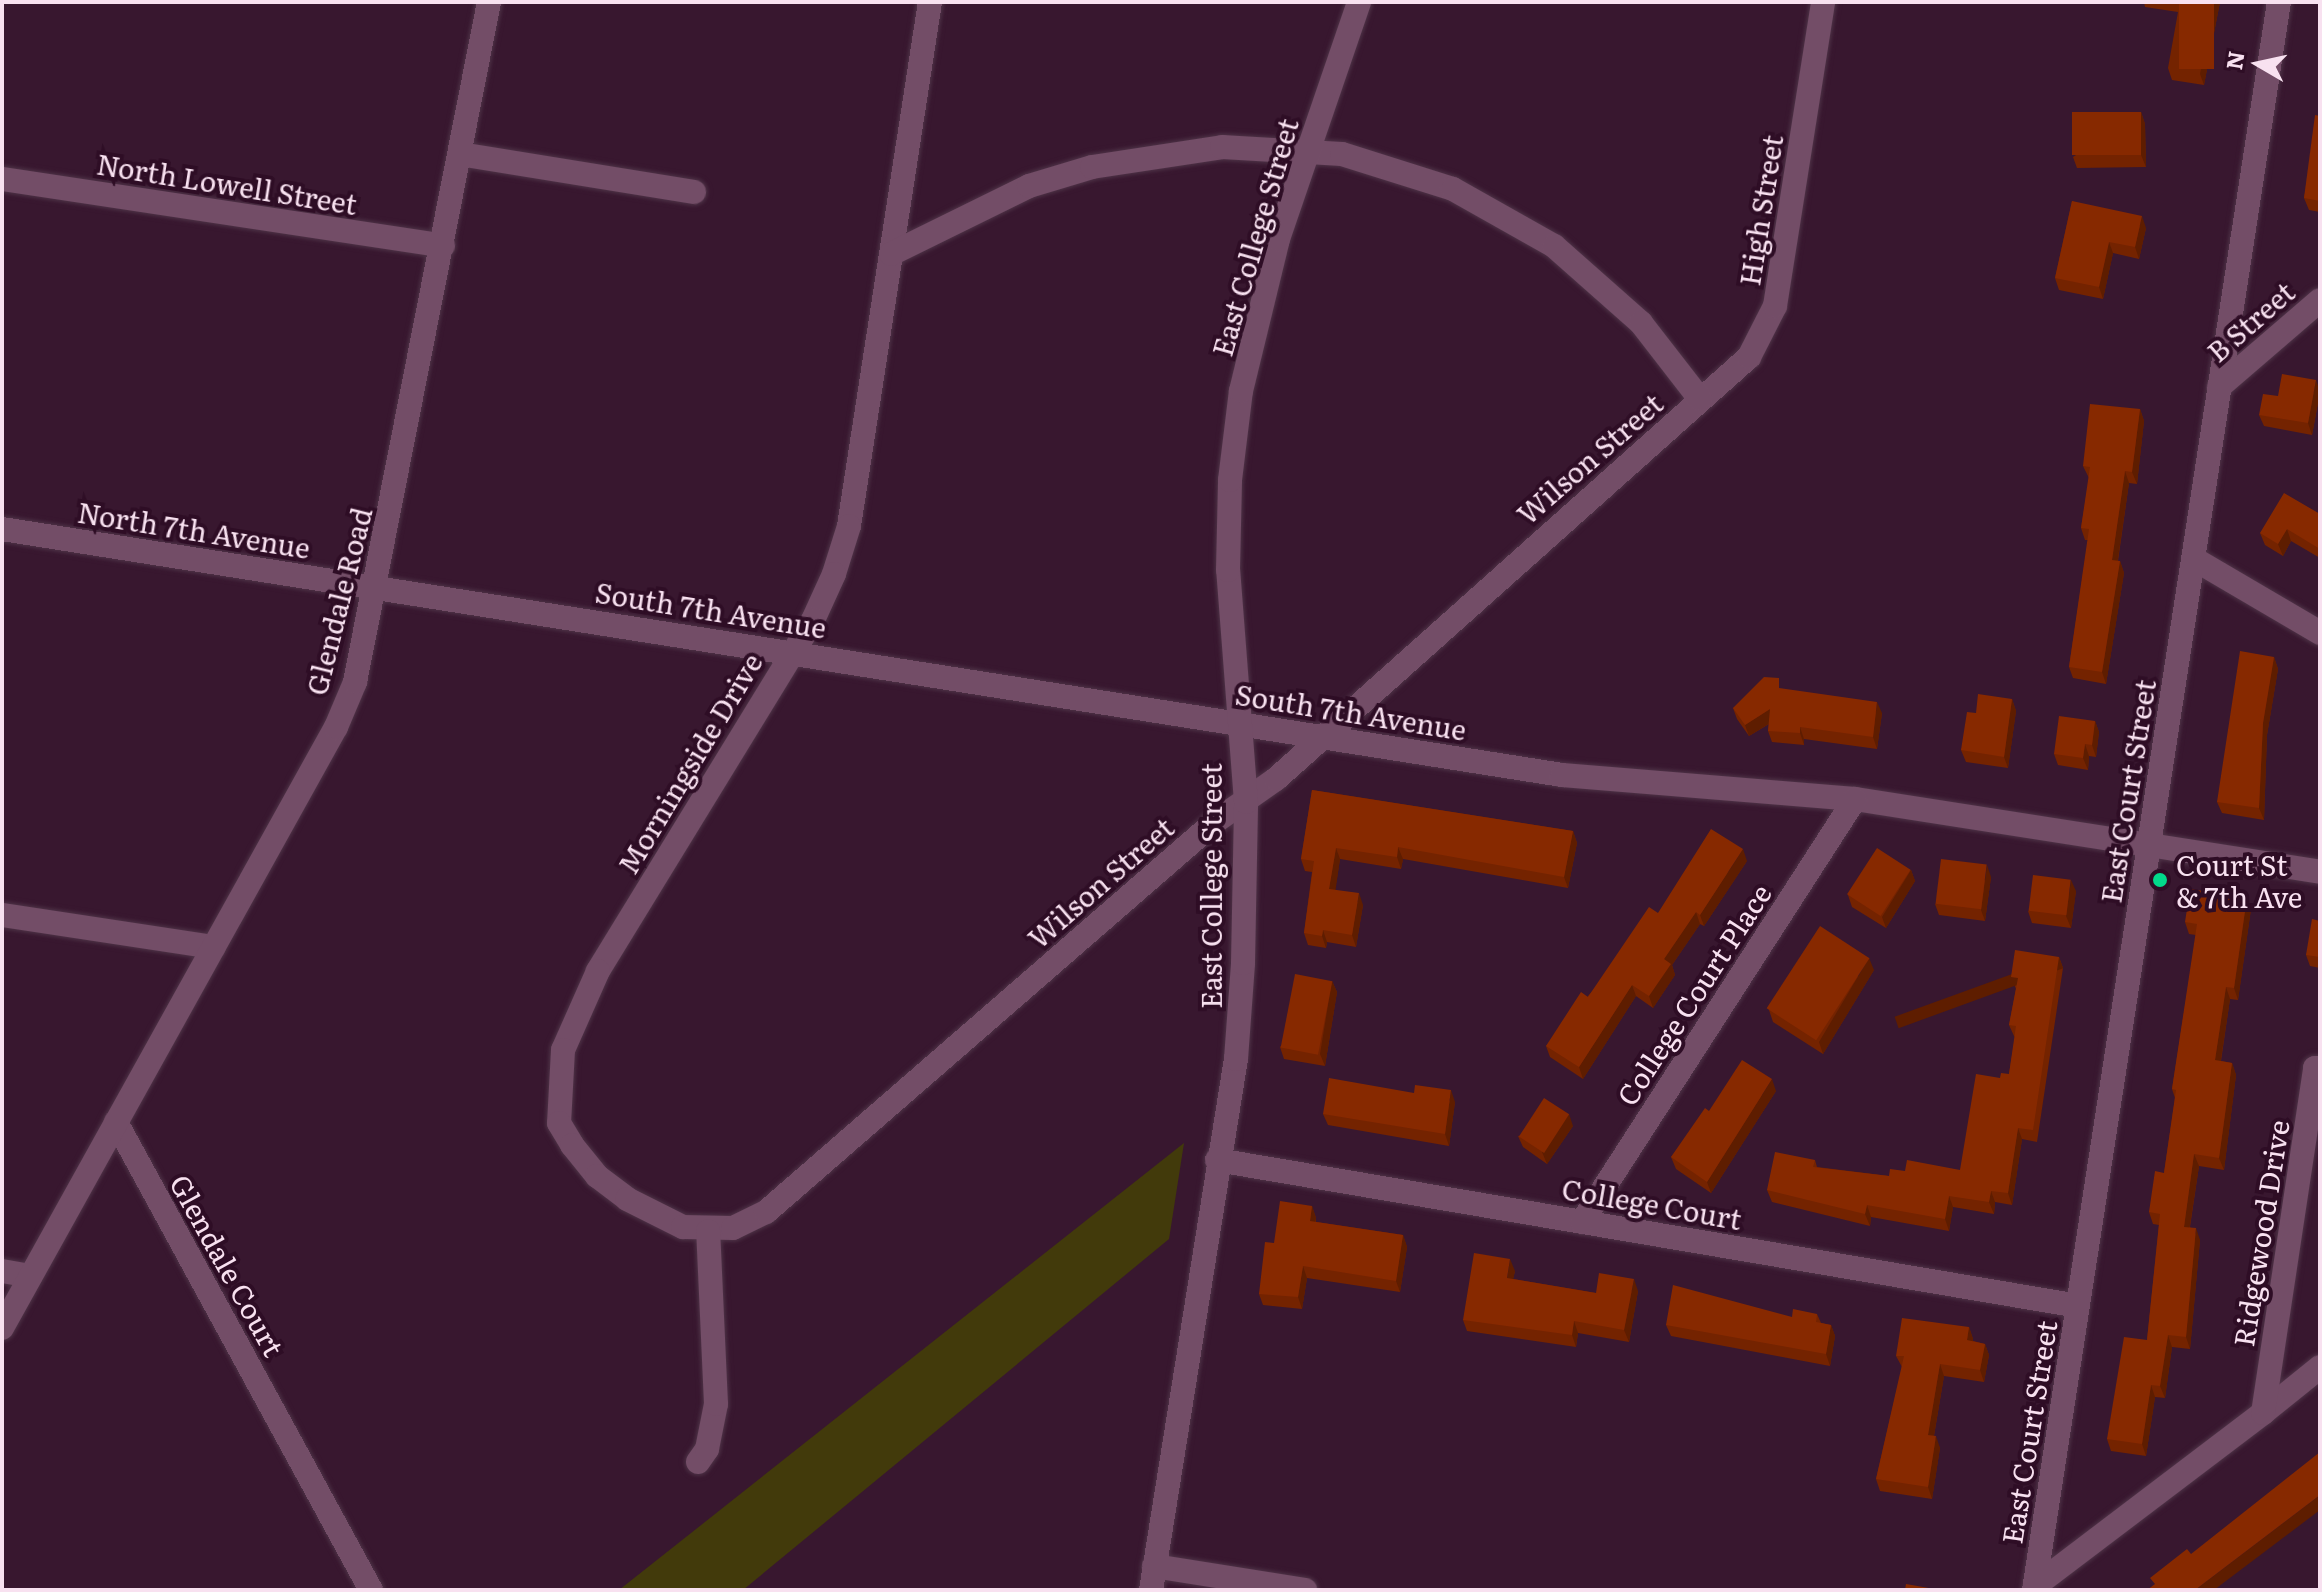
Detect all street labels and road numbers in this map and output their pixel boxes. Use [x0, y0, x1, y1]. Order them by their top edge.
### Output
street label: East College Street [1204, 114, 1304, 360]
street label: High Street [1731, 132, 1789, 288]
street label: North Lowell Street [94, 146, 360, 220]
street label: B Street [2200, 274, 2300, 368]
street label: Wilson Street [1509, 386, 1669, 530]
street label: North 7th Avenue [75, 494, 313, 564]
street label: Glendale Road [298, 504, 378, 698]
street label: South 7th Avenue [593, 574, 829, 644]
street label: Morningside Drive [610, 647, 768, 879]
street label: South 7th Avenue [1233, 676, 1469, 746]
street label: East Court Street [2093, 677, 2161, 905]
street label: East College Street [1193, 763, 1227, 1009]
street label: Wilson Street [1020, 810, 1180, 954]
street label: College Court Place [1609, 877, 1777, 1111]
street label: Ridgewood Drive [2226, 1117, 2294, 1349]
street label: Glendale Court [164, 1168, 292, 1362]
street label: College Court [1560, 1171, 1744, 1235]
street label: East Court Street [1994, 1318, 2062, 1546]

